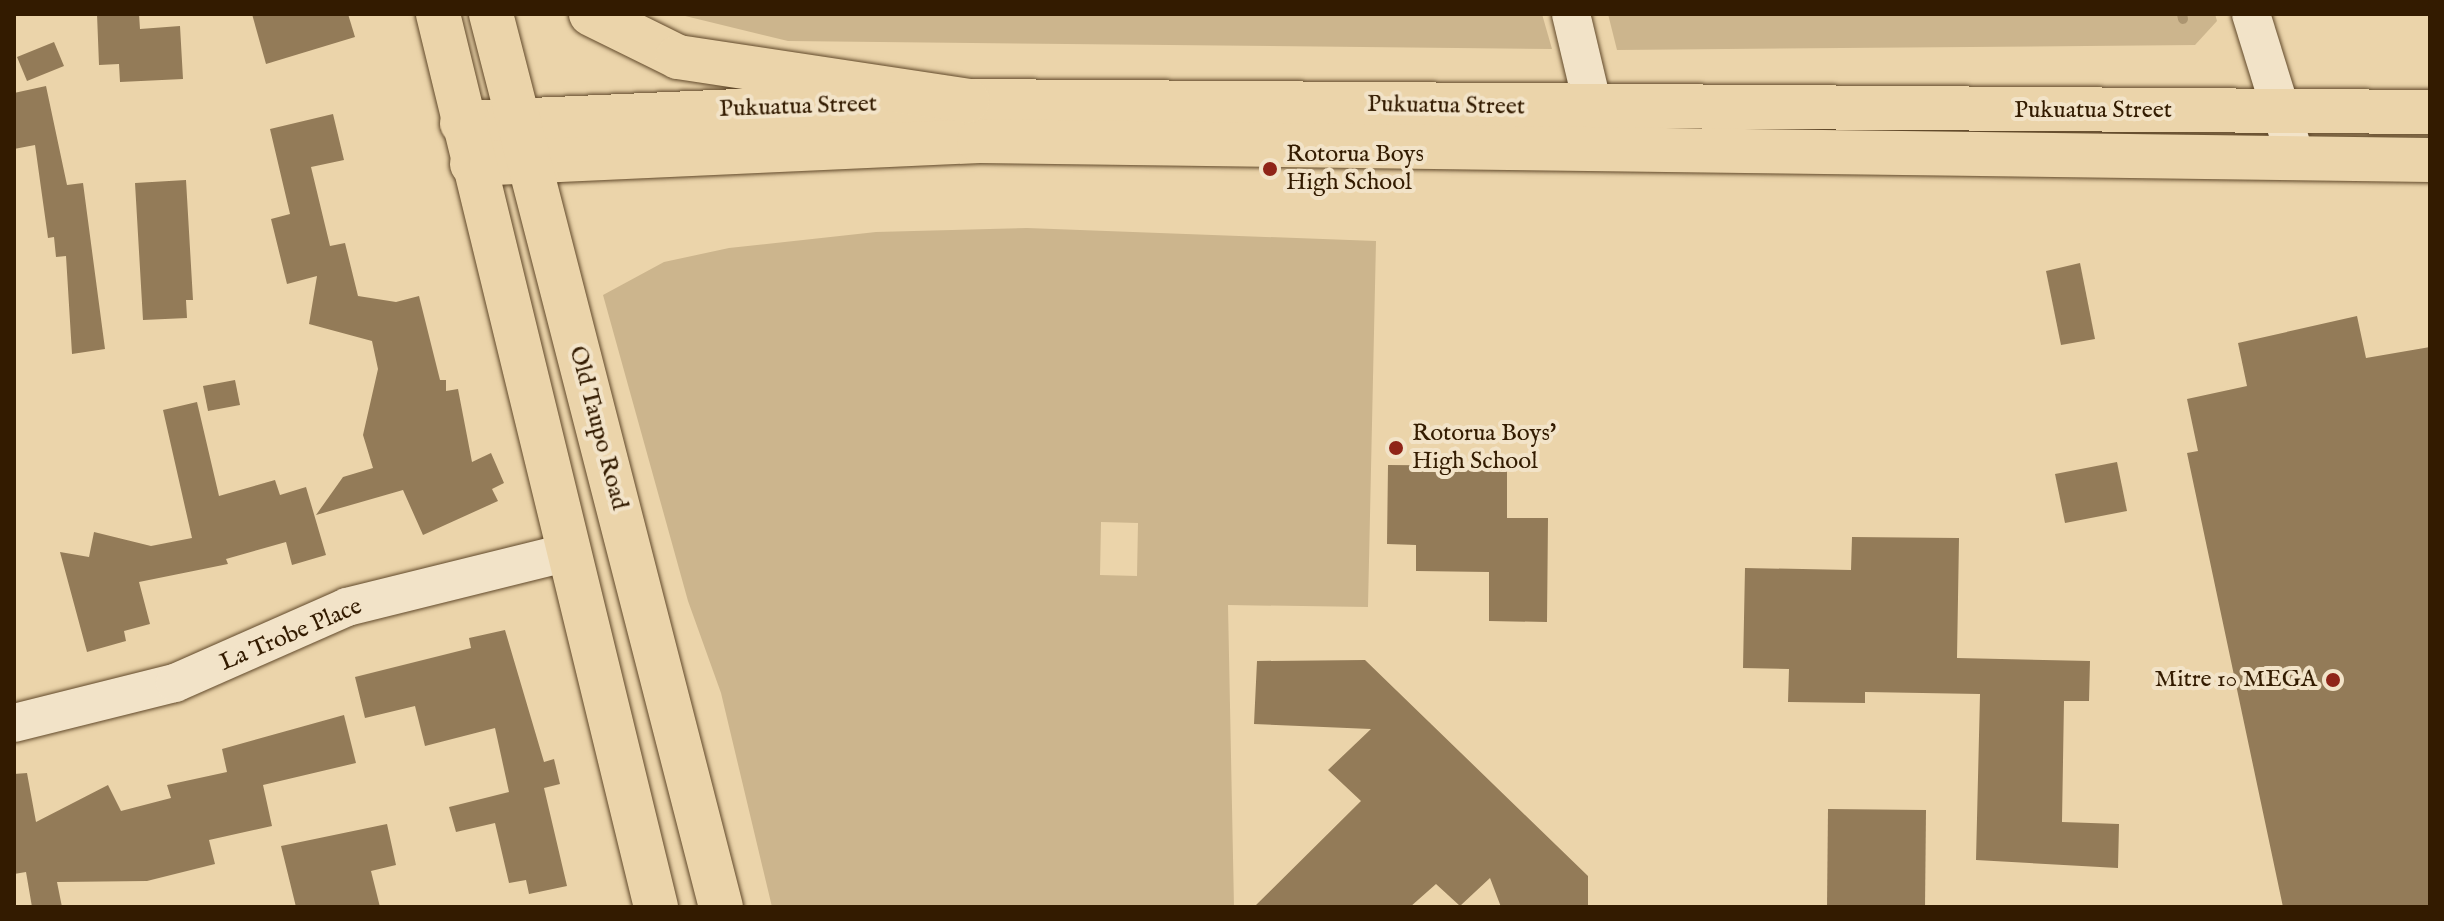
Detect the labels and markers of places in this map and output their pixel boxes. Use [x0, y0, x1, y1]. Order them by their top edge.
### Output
place label: Rotorua Boys High School [1286, 141, 1424, 197]
marker: Rotorua Boys High School [1261, 160, 1279, 178]
place label: Rotorua Boys' High School [1412, 420, 1556, 476]
marker: Rotorua Boys' High School [1387, 439, 1405, 457]
place label: Mitre 10 MEGA [2155, 666, 2317, 694]
marker: Mitre 10 MEGA [2324, 671, 2342, 689]

